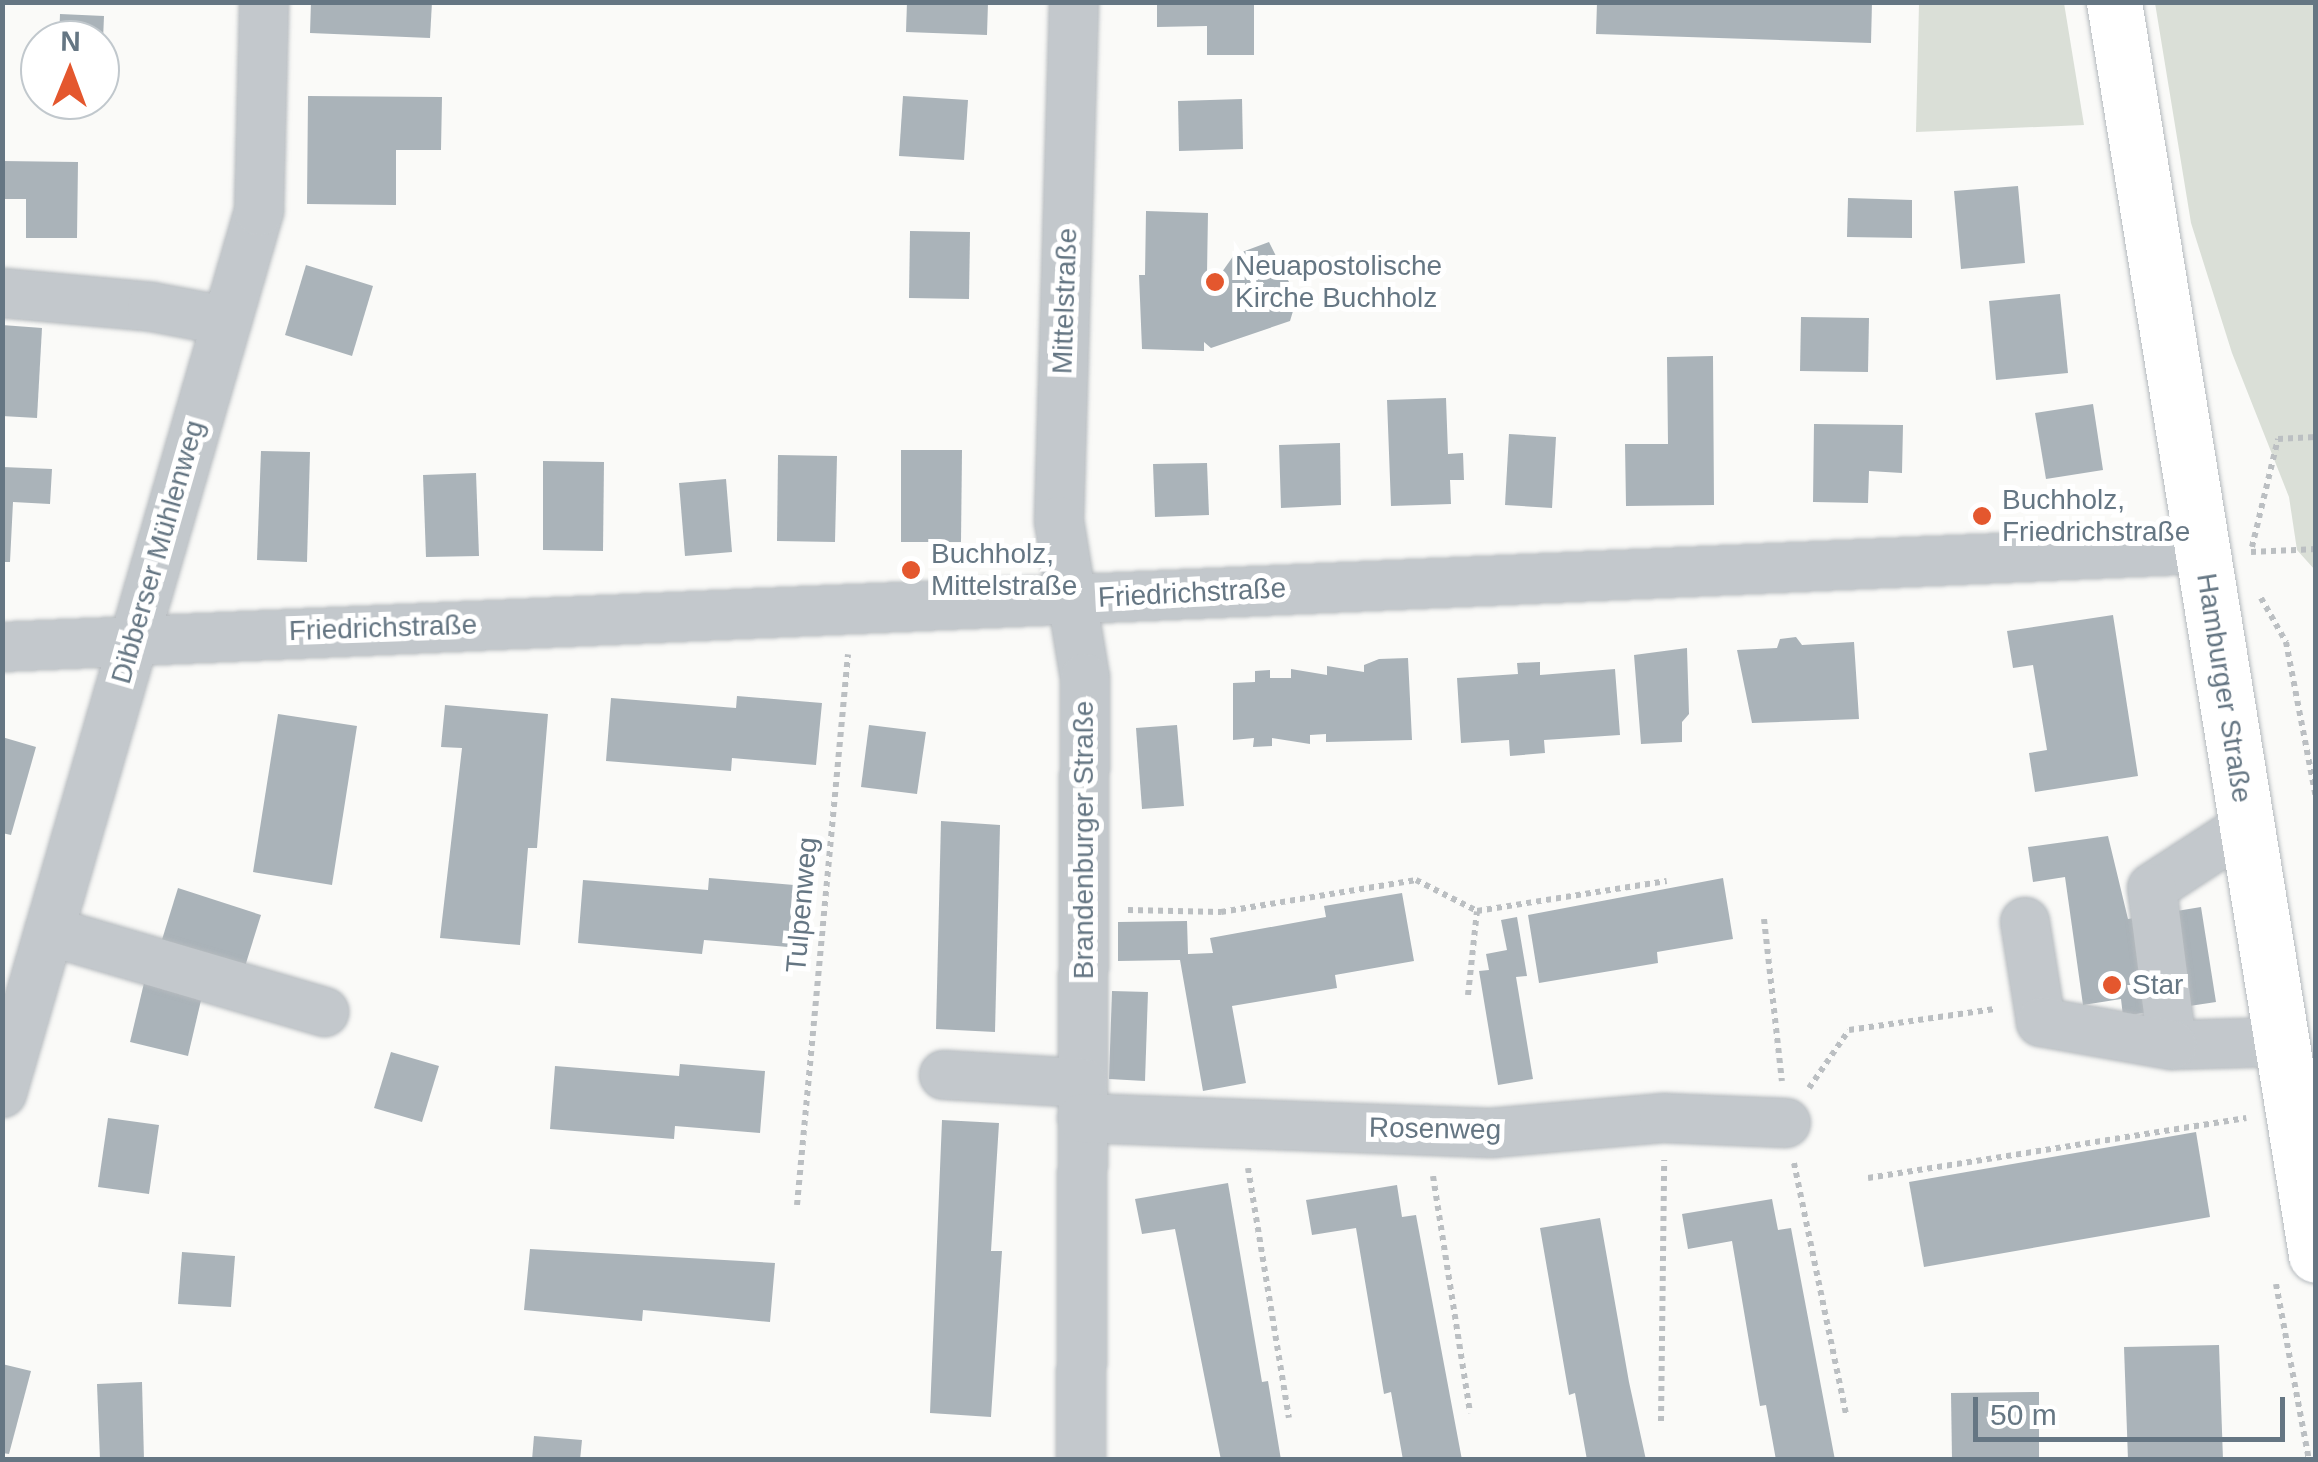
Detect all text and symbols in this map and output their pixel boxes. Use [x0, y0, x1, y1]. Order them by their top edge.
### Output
north arrow [20, 20, 120, 120]
text: N [60, 26, 81, 57]
street label: Mittelstraße [1046, 227, 1084, 375]
place label: Neuapostolische Kirche Buchholz [1235, 249, 1442, 315]
marker: Neuapostolische Kirche Buchholz [1204, 271, 1226, 293]
street label: Dibberser Mühlenweg [104, 416, 212, 688]
place label: Buchholz, Friedrichstraße [2002, 483, 2190, 549]
marker: Buchholz, Friedrichstraße [1971, 505, 1993, 527]
place label: Buchholz, Mittelstraße [931, 537, 1077, 603]
marker: Buchholz, Mittelstraße [900, 559, 922, 581]
street label: Friedrichstraße [1097, 571, 1287, 615]
street label: Hamburger Straße [2189, 571, 2259, 805]
street label: Friedrichstraße [288, 608, 478, 648]
street label: Brandenburger Straße [1067, 701, 1101, 979]
street label: Tulpenweg [779, 836, 825, 974]
place label: Star [2132, 968, 2183, 1002]
marker: Star [2101, 974, 2123, 996]
street label: Rosenweg [1369, 1111, 1501, 1147]
scale bar [1978, 1377, 2290, 1439]
text: 50 m [1990, 1398, 2057, 1431]

